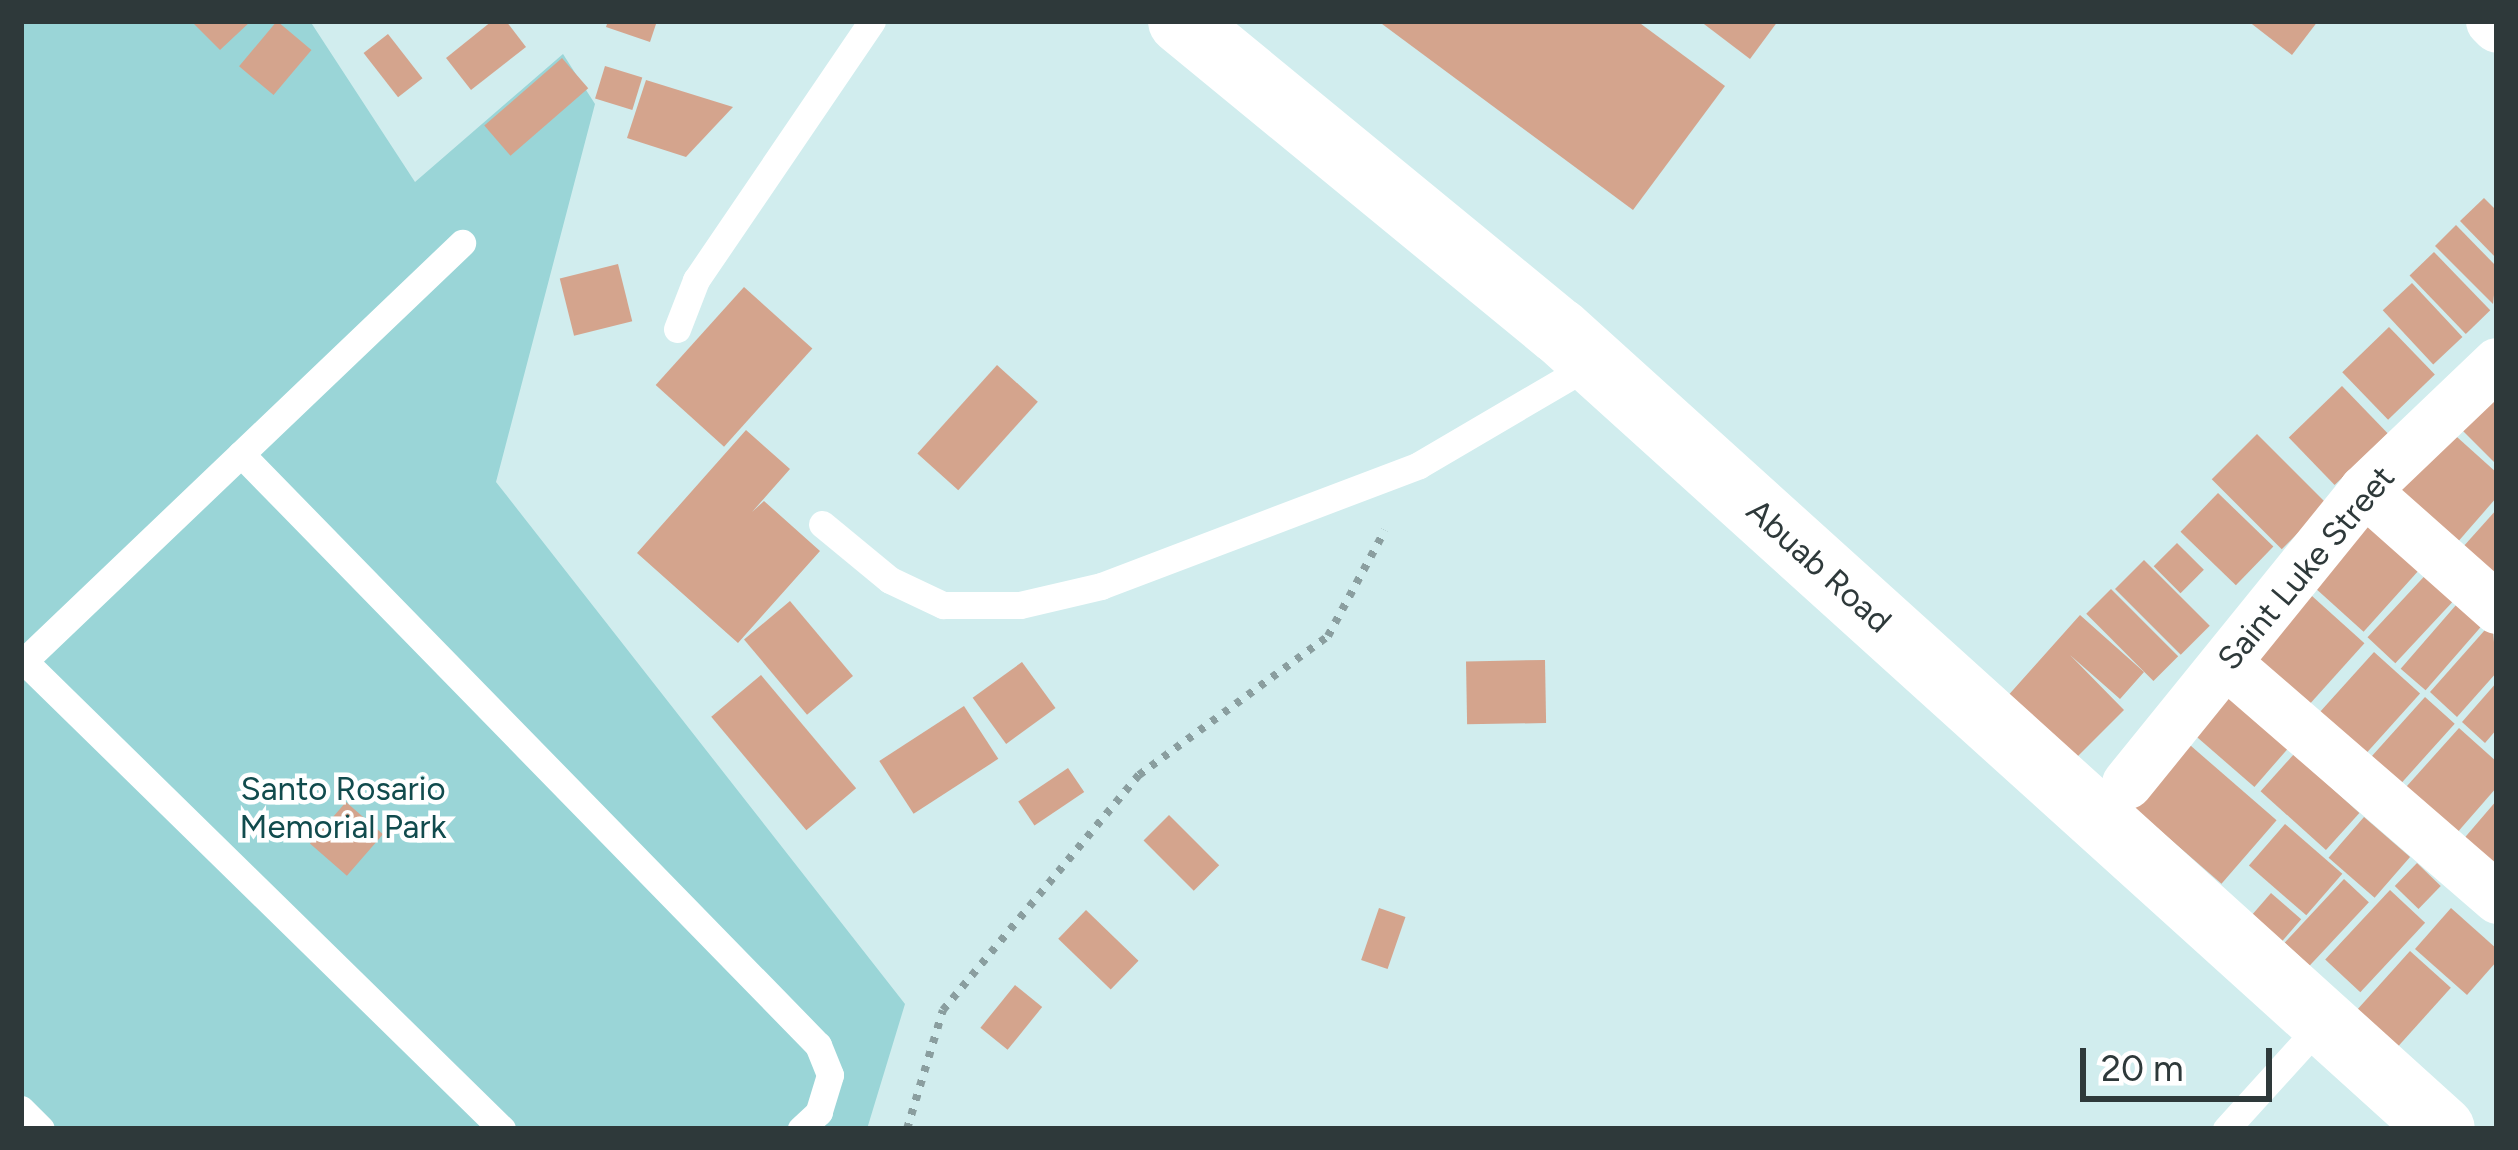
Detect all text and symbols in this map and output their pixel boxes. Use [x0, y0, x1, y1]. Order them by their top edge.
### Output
street label: Saint Luke Street [2209, 458, 2403, 678]
street label: Abuab Road [1739, 491, 1899, 641]
park label: Santo Rosario Memorial Park [240, 769, 446, 847]
scale bar [2086, 1024, 2278, 1098]
text: 20 m [2101, 1047, 2184, 1090]

